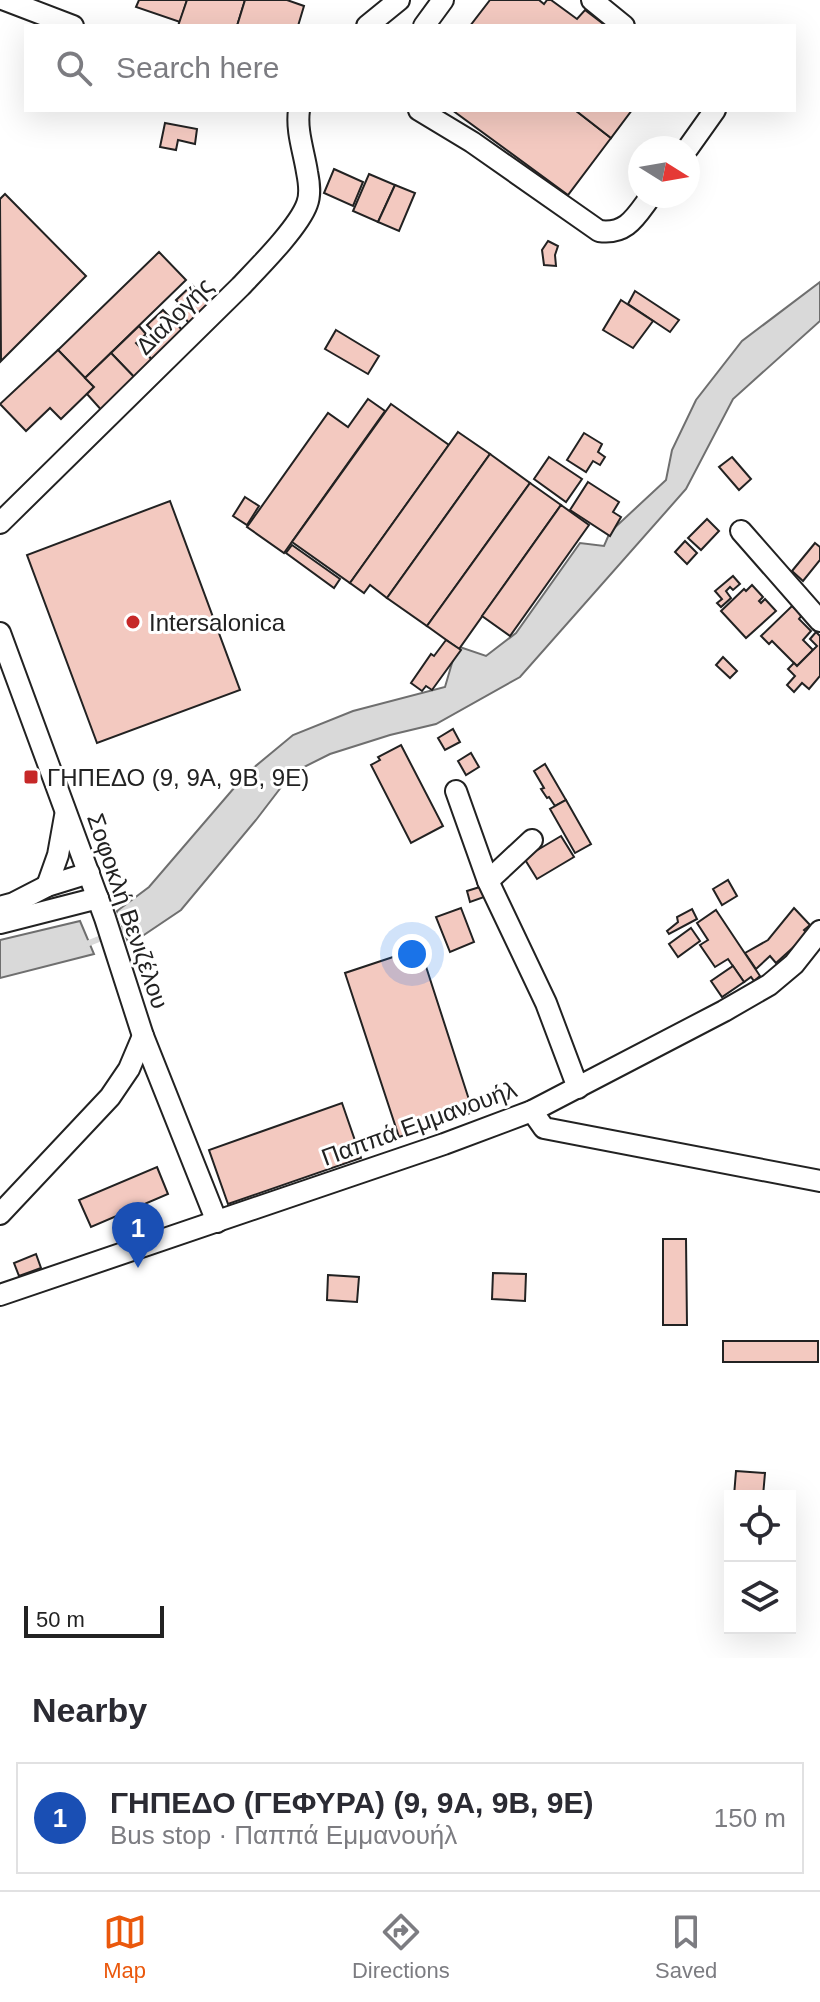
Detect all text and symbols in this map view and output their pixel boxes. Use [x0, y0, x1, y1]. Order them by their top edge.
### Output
search box [24, 24, 796, 112]
icon: search [52, 46, 96, 90]
text: Search here [116, 51, 279, 84]
north arrow [628, 136, 700, 208]
street label: Διαλογής [130, 272, 218, 360]
place label: Intersalonica [149, 609, 286, 636]
marker: Intersalonica [124, 613, 142, 631]
place label: ΓΗΠΕΔΟ (9, 9Α, 9Β, 9Ε) [47, 764, 309, 791]
marker: ΓΗΠΕΔΟ (9, 9Α, 9Β, 9Ε) [22, 768, 40, 786]
street label: Σοφοκλή Βενιζέλου [82, 810, 174, 1012]
your location [392, 934, 432, 974]
street label: Παππά Εμμανουήλ [318, 1075, 520, 1171]
pin: 1 [112, 1202, 164, 1268]
map controls [724, 1490, 796, 1634]
button: locate [724, 1490, 796, 1562]
button: layers [724, 1562, 796, 1634]
scale bar [24, 1602, 164, 1638]
text: 50 m [36, 1607, 85, 1632]
text: Nearby [32, 1691, 147, 1729]
text: ΓΗΠΕΔΟ (ΓΕΦΥΡΑ) (9, 9Α, 9Β, 9Ε) [110, 1786, 593, 1819]
text: 1 [53, 1803, 67, 1833]
text: 150 m [714, 1803, 786, 1833]
text: Bus stop · Παππά Εμμανουήλ [110, 1820, 457, 1850]
tab: Map [103, 1910, 147, 1984]
tab: Directions [352, 1910, 450, 1984]
tab: Saved [655, 1910, 717, 1984]

